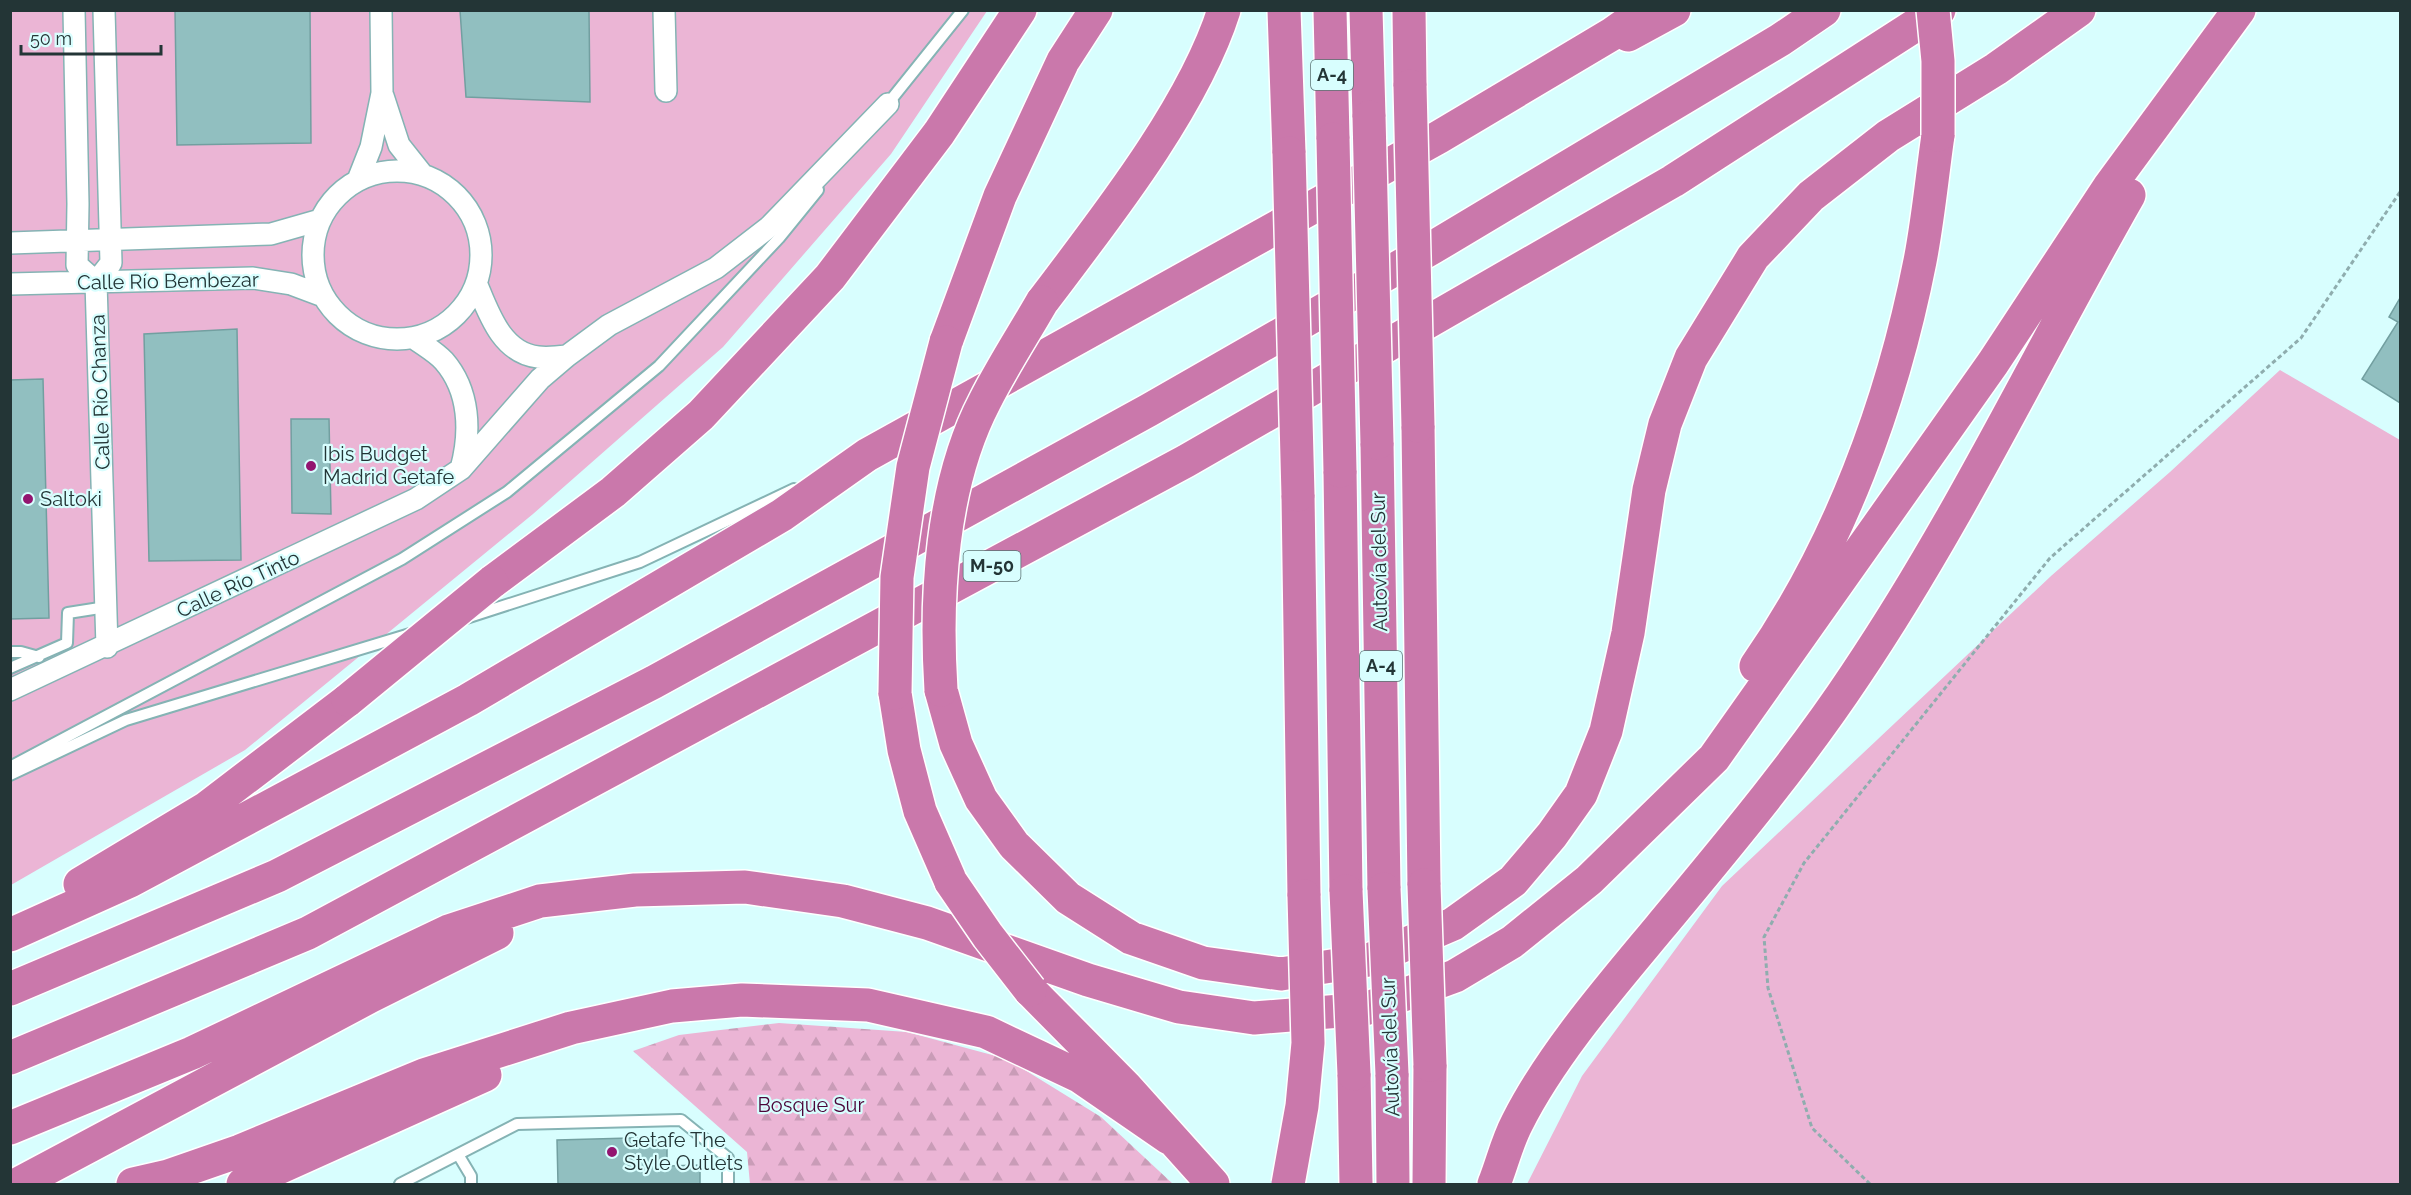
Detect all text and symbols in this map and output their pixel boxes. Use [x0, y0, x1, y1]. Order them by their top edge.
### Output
scale bar [21, 18, 160, 56]
text: 50 m [30, 28, 72, 49]
road number: A-4 [1311, 60, 1353, 90]
street label: Calle Río Bembezar [77, 267, 259, 295]
street label: Calle Río Chanza [85, 314, 115, 470]
place label: Ibis Budget Madrid Getafe [323, 442, 454, 489]
marker: Ibis Budget Madrid Getafe [304, 459, 318, 473]
place label: Saltoki [40, 487, 102, 511]
marker: Saltoki [21, 492, 35, 506]
street label: Autovía del Sur [1366, 492, 1392, 632]
street label: Calle Río Tinto [173, 545, 303, 623]
road number: M-50 [964, 551, 1020, 581]
road number: A-4 [1360, 651, 1402, 681]
street label: Autovía del Sur [1376, 977, 1404, 1117]
park label: Bosque Sur [758, 1093, 864, 1117]
place label: Getafe The Style Outlets [624, 1128, 743, 1175]
marker: Getafe The Style Outlets [605, 1145, 619, 1159]

